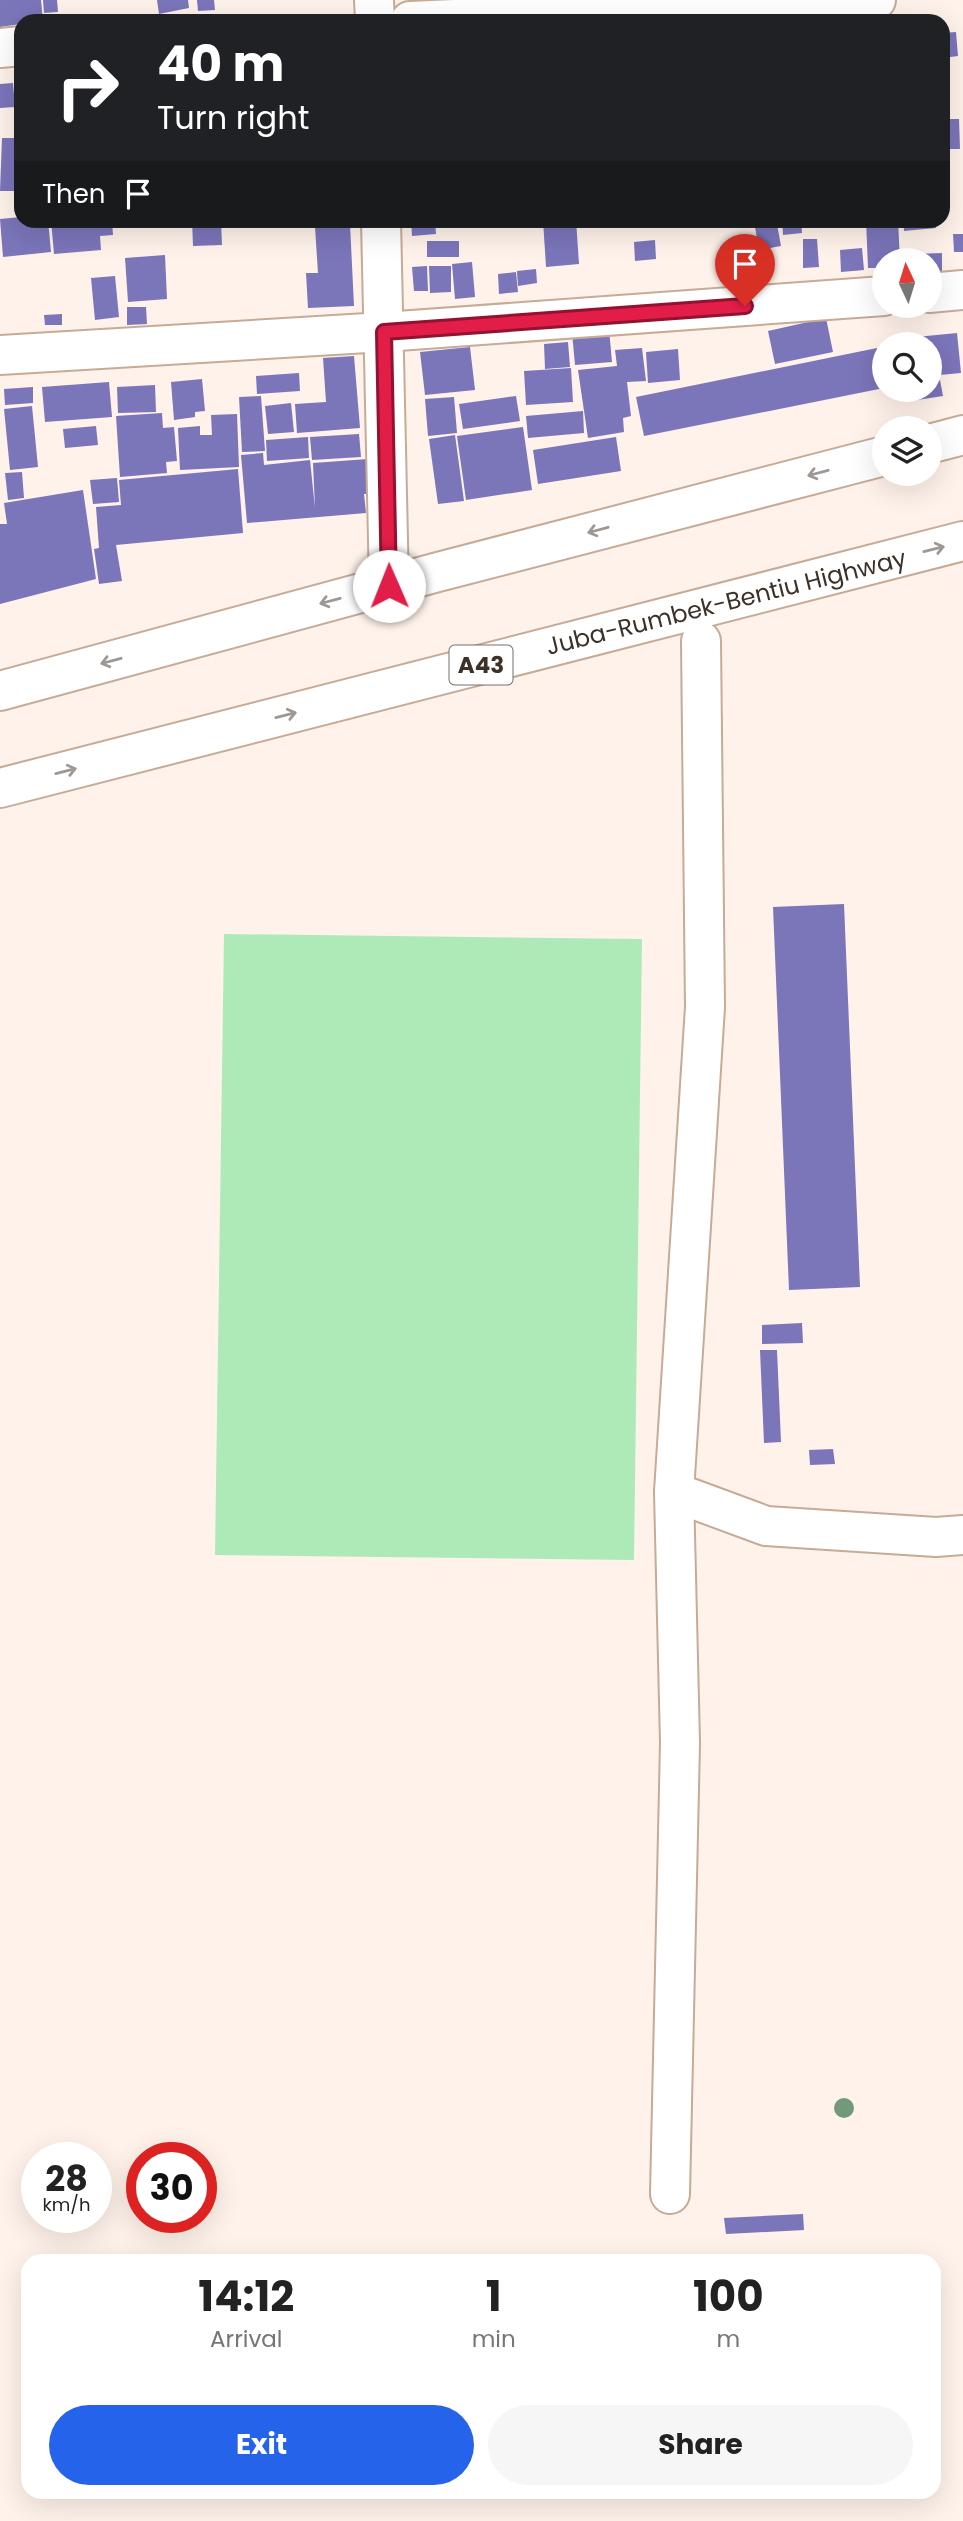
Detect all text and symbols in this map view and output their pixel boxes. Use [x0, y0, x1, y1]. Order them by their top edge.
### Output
text: 40 m [157, 30, 284, 98]
icon: right [42, 42, 133, 133]
text: Turn right [157, 95, 309, 140]
icon: arrive [119, 175, 157, 213]
text: Then [42, 176, 105, 212]
pin [715, 234, 775, 306]
icon: arrive [726, 245, 764, 283]
north arrow [872, 248, 942, 318]
map controls [872, 248, 942, 486]
button: search [872, 332, 942, 402]
button: layers [872, 416, 942, 486]
one-way arrow [807, 467, 830, 480]
one-way arrow [587, 524, 609, 537]
street label: Juba-Rumbek-Bentiu Highway [543, 541, 910, 663]
one-way arrow [922, 542, 945, 555]
position arrow [352, 549, 426, 623]
one-way arrow [319, 596, 341, 609]
road number: A43 [449, 646, 512, 684]
one-way arrow [100, 655, 123, 668]
one-way arrow [275, 708, 297, 721]
one-way arrow [54, 764, 77, 777]
speed limit sign: 30 [126, 2142, 217, 2233]
text: 28 [45, 2154, 88, 2203]
text: km/h [43, 2192, 90, 2217]
text: 14:12 [198, 2267, 294, 2326]
text: 1 [486, 2267, 502, 2326]
text: 100 [693, 2267, 764, 2326]
text: Arrival [210, 2323, 283, 2355]
text: min [472, 2323, 516, 2355]
text: m [716, 2323, 740, 2355]
button: Exit [49, 2405, 474, 2485]
button: Share [488, 2405, 913, 2485]

